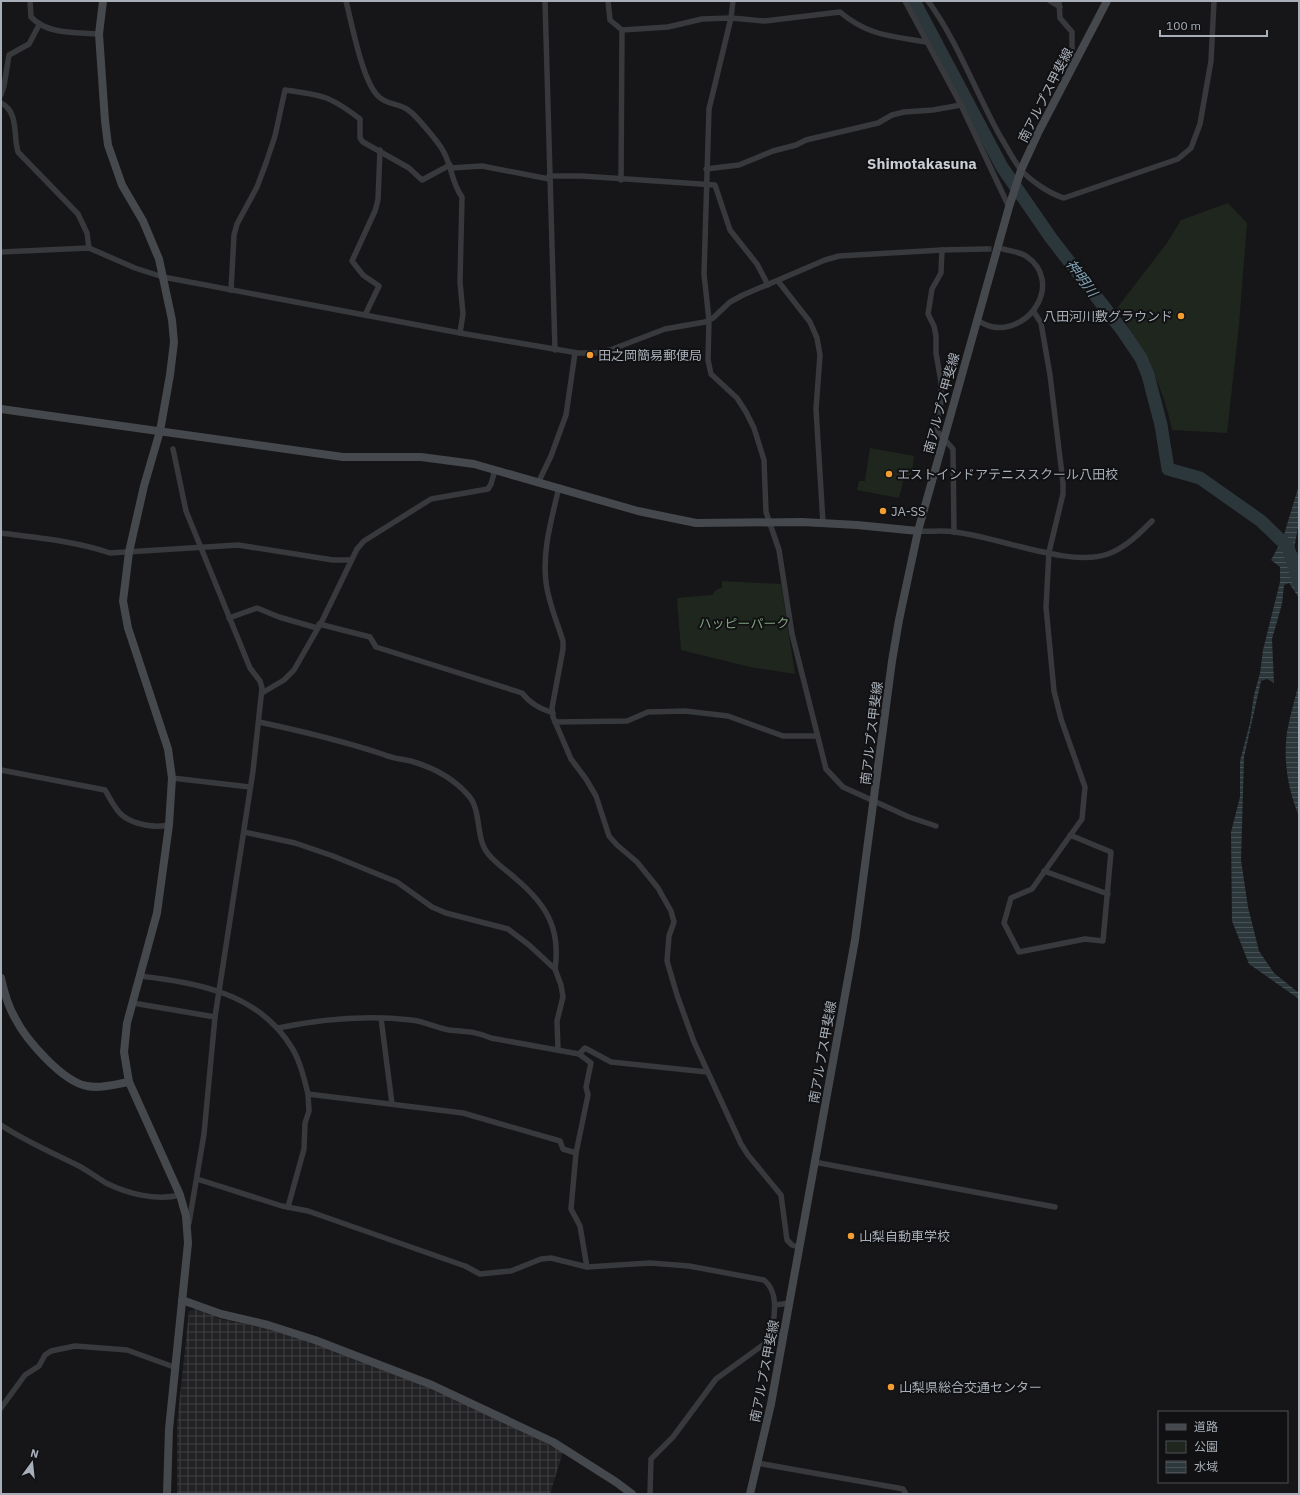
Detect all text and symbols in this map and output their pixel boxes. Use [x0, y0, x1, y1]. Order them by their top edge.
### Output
scale bar [1160, 12, 1267, 38]
text: 100 m [1166, 18, 1201, 33]
street label: 南アルプス甲斐線 [1014, 45, 1077, 145]
district label: Shimotakasuna [867, 154, 977, 173]
water label: 神明川 [1062, 256, 1103, 302]
place label: 八田河川敷グラウンド [1043, 308, 1173, 325]
marker: 八田河川敷グラウンド [1176, 311, 1186, 321]
place label: 田之岡簡易郵便局 [598, 347, 702, 364]
marker: 田之岡簡易郵便局 [585, 350, 595, 360]
street label: 南アルプス甲斐線 [920, 351, 963, 455]
place label: エストインドアテニススクール八田校 [897, 466, 1118, 483]
marker: エストインドアテニススクール八田校 [884, 469, 894, 479]
place label: JA-SS [891, 503, 926, 520]
marker: JA-SS [878, 506, 888, 516]
park label: ハッピーパーク [699, 615, 789, 632]
street label: 南アルプス甲斐線 [857, 680, 886, 786]
street label: 南アルプス甲斐線 [805, 999, 840, 1105]
place label: 山梨自動車学校 [859, 1228, 950, 1245]
marker: 山梨自動車学校 [846, 1231, 856, 1241]
street label: 南アルプス甲斐線 [746, 1318, 783, 1424]
place label: 山梨県総合交通センター [899, 1379, 1042, 1396]
marker: 山梨県総合交通センター [886, 1382, 896, 1392]
legend [1158, 1411, 1288, 1483]
text: 道路 [1194, 1419, 1218, 1434]
text: 公園 [1194, 1439, 1218, 1454]
north arrow [12, 1443, 52, 1483]
text: N [29, 1446, 40, 1461]
text: 水域 [1194, 1459, 1218, 1474]

